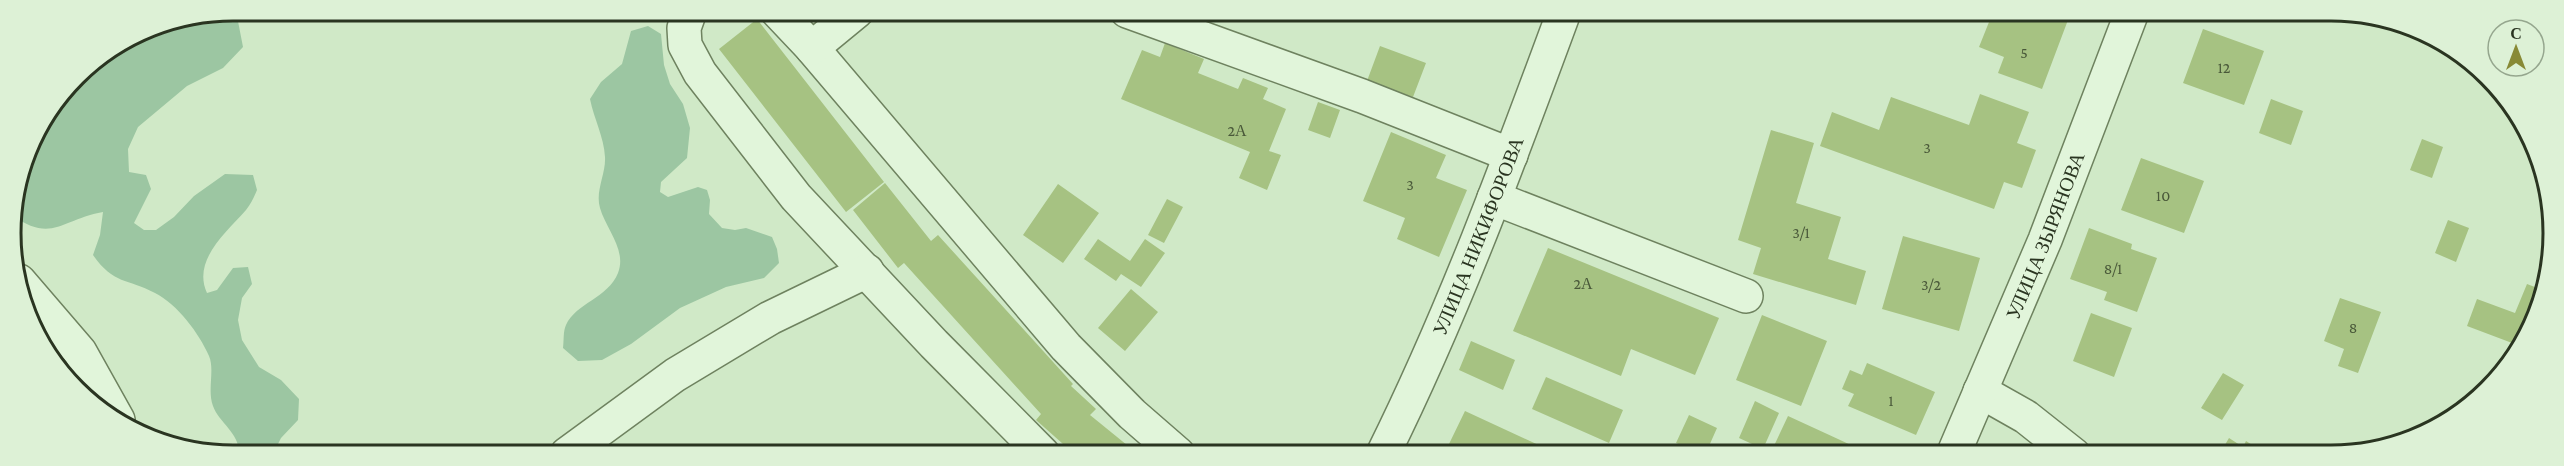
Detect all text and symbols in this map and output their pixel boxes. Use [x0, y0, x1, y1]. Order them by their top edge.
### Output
north arrow [2486, 18, 2546, 78]
text: С [2510, 25, 2522, 42]
house number: 5 [2020, 44, 2028, 61]
house number: 12 [2218, 59, 2231, 76]
house number: 2А [1227, 122, 1247, 139]
street label: УЛИЦА НИКИФОРОВА [1428, 133, 1528, 339]
house number: 3 [1923, 139, 1931, 156]
street label: УЛИЦА ЗЫРЯНОВА [2001, 148, 2089, 323]
house number: 3 [1406, 176, 1414, 193]
house number: 10 [2156, 187, 2170, 204]
house number: 3/1 [1792, 224, 1810, 241]
house number: 8/1 [2104, 260, 2122, 277]
house number: 2А [1573, 275, 1593, 292]
house number: 3/2 [1921, 276, 1941, 293]
house number: 8 [2349, 319, 2357, 336]
house number: 1 [1888, 392, 1894, 409]

